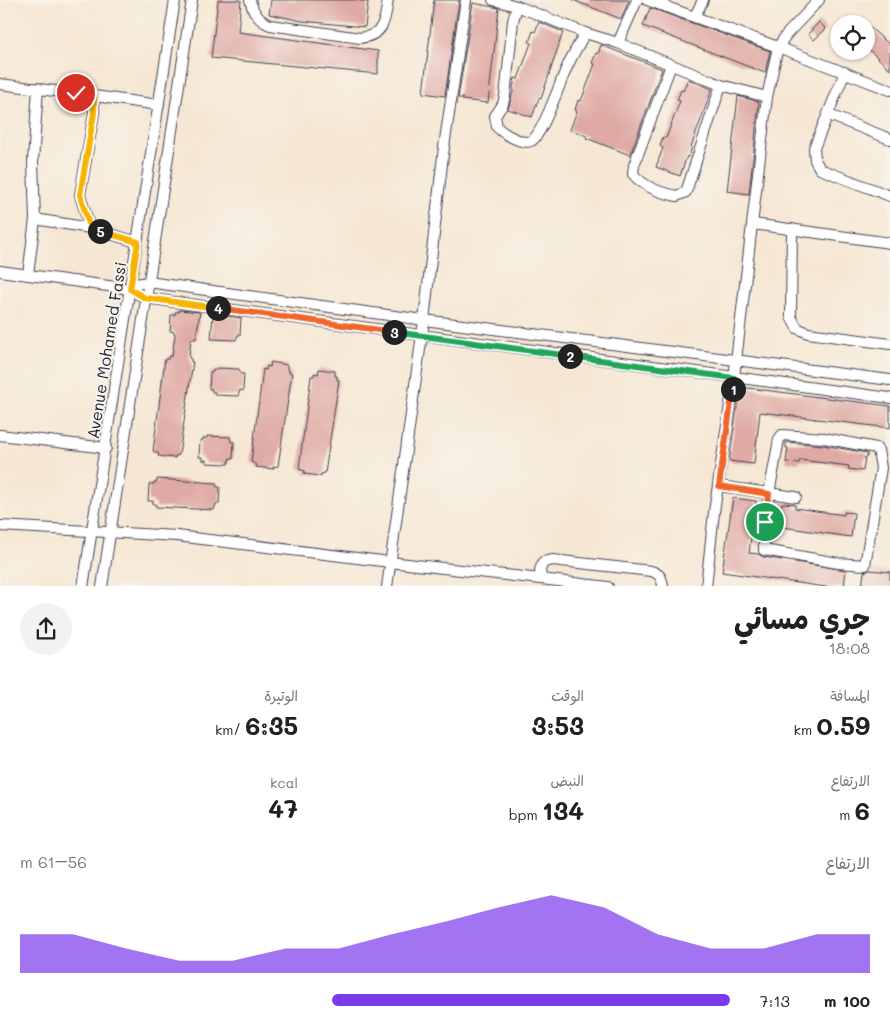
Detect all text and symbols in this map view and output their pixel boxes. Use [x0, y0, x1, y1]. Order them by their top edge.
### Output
map controls [830, 15, 875, 60]
button: locate [830, 15, 875, 60]
pin [55, 72, 97, 114]
icon: check [62, 79, 90, 107]
pin: 5 [88, 218, 112, 244]
text: 5 [96, 222, 105, 241]
street label: Avenue Mohamed Fassi [82, 260, 130, 440]
pin: 4 [206, 296, 230, 320]
text: 4 [214, 299, 223, 318]
pin: 3 [382, 320, 406, 344]
text: 3 [390, 323, 399, 342]
pin: 2 [558, 344, 582, 368]
text: 2 [567, 347, 574, 366]
pin: 1 [720, 376, 746, 402]
text: 1 [730, 380, 737, 399]
pin [744, 501, 786, 543]
icon: arrive [751, 508, 779, 536]
text: جري مسائي [734, 600, 870, 636]
button: share [20, 603, 72, 655]
text: 18:08 [829, 637, 870, 658]
text: الوتيرة [264, 686, 298, 705]
text: الوقت [551, 686, 584, 705]
text: المسافة [830, 686, 870, 705]
text: 6:35 [245, 709, 298, 741]
text: 3:53 [531, 709, 584, 741]
text: 0.59 [817, 709, 870, 741]
text: /km [215, 720, 245, 739]
text: km [794, 720, 817, 739]
text: النبض [551, 771, 584, 790]
text: الارتفاع [831, 771, 870, 790]
text: kcal [270, 773, 298, 792]
text: 47 [268, 792, 298, 824]
text: 134 [542, 794, 584, 826]
text: 6 [855, 794, 870, 826]
text: bpm [509, 805, 542, 824]
text: m [839, 805, 855, 824]
text: 56–61 m [20, 851, 87, 872]
text: الارتفاع [825, 852, 870, 873]
text: 7:13 [760, 990, 790, 1011]
text: 100 m [824, 990, 870, 1011]

